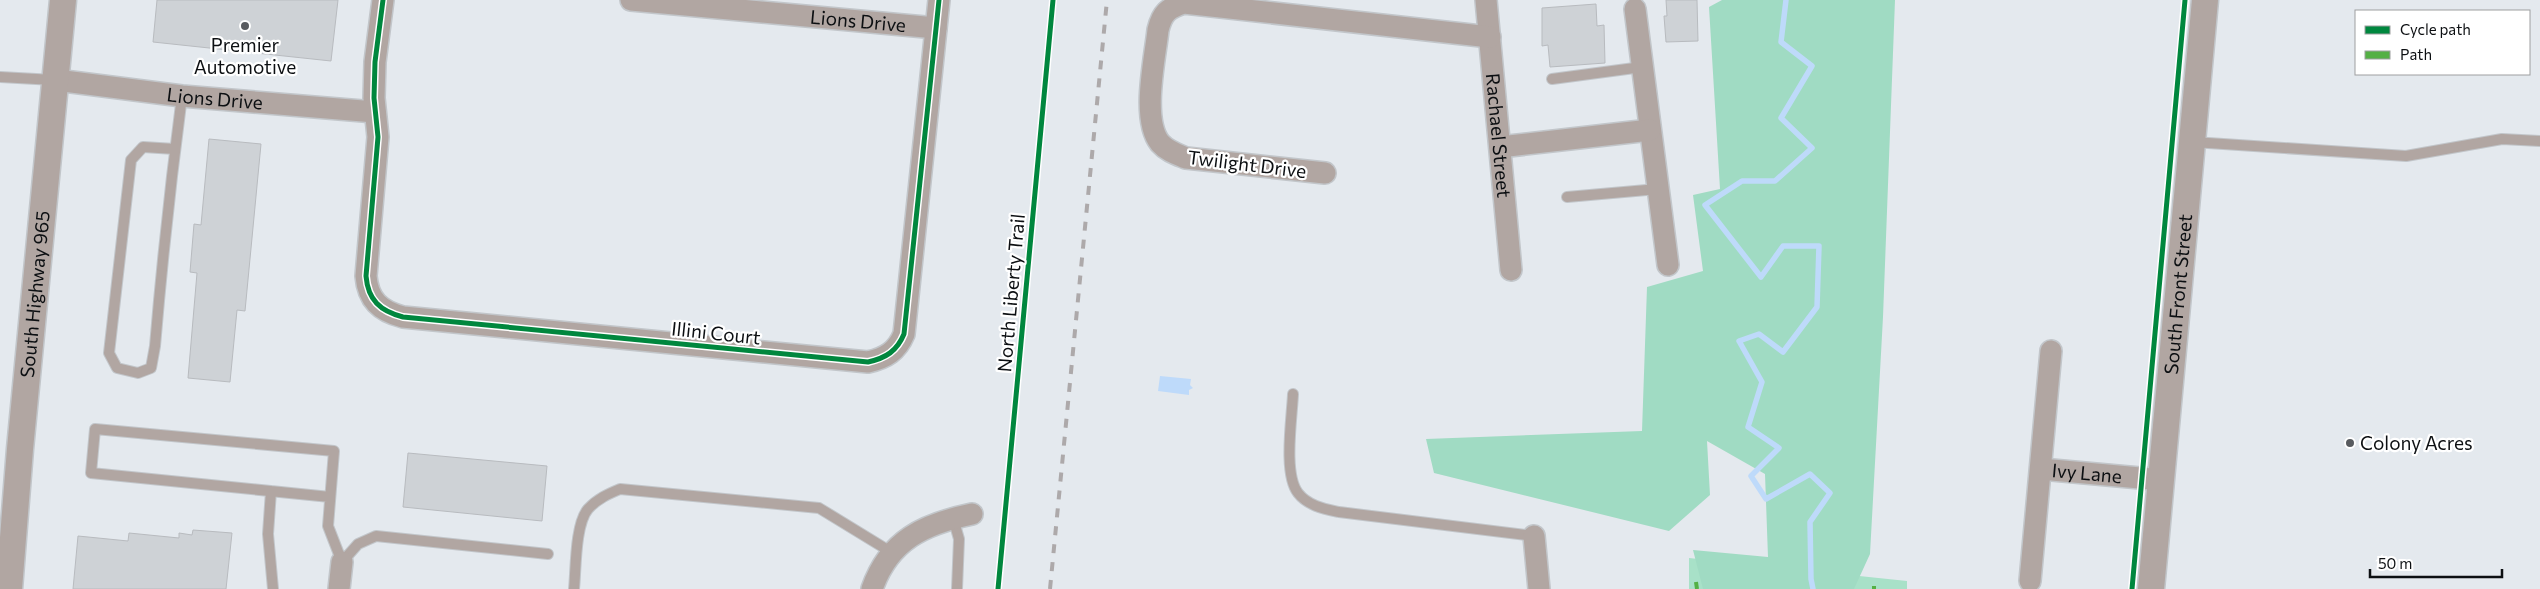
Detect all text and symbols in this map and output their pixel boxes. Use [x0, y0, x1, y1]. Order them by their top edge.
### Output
street label: Lions Drive [809, 4, 907, 36]
legend [2355, 10, 2530, 75]
marker: Premier Automotive [239, 20, 251, 32]
text: Cycle path [2400, 20, 2471, 38]
place label: Premier Automotive [194, 33, 296, 78]
text: Path [2400, 45, 2432, 63]
street label: Rachael Street [1482, 72, 1516, 199]
street label: Lions Drive [166, 82, 264, 114]
street label: Twilight Drive [1186, 145, 1308, 182]
street label: South Highway 965 [15, 209, 54, 379]
street label: North Liberty Trail [992, 213, 1029, 373]
street label: South Front Street [2159, 213, 2196, 375]
street label: Illini Court [670, 316, 762, 349]
place label: Colony Acres [2360, 431, 2473, 454]
marker: Colony Acres [2344, 437, 2356, 449]
street label: Ivy Lane [2051, 458, 2123, 487]
scale bar [2370, 546, 2502, 578]
text: 50 m [2378, 554, 2412, 572]

